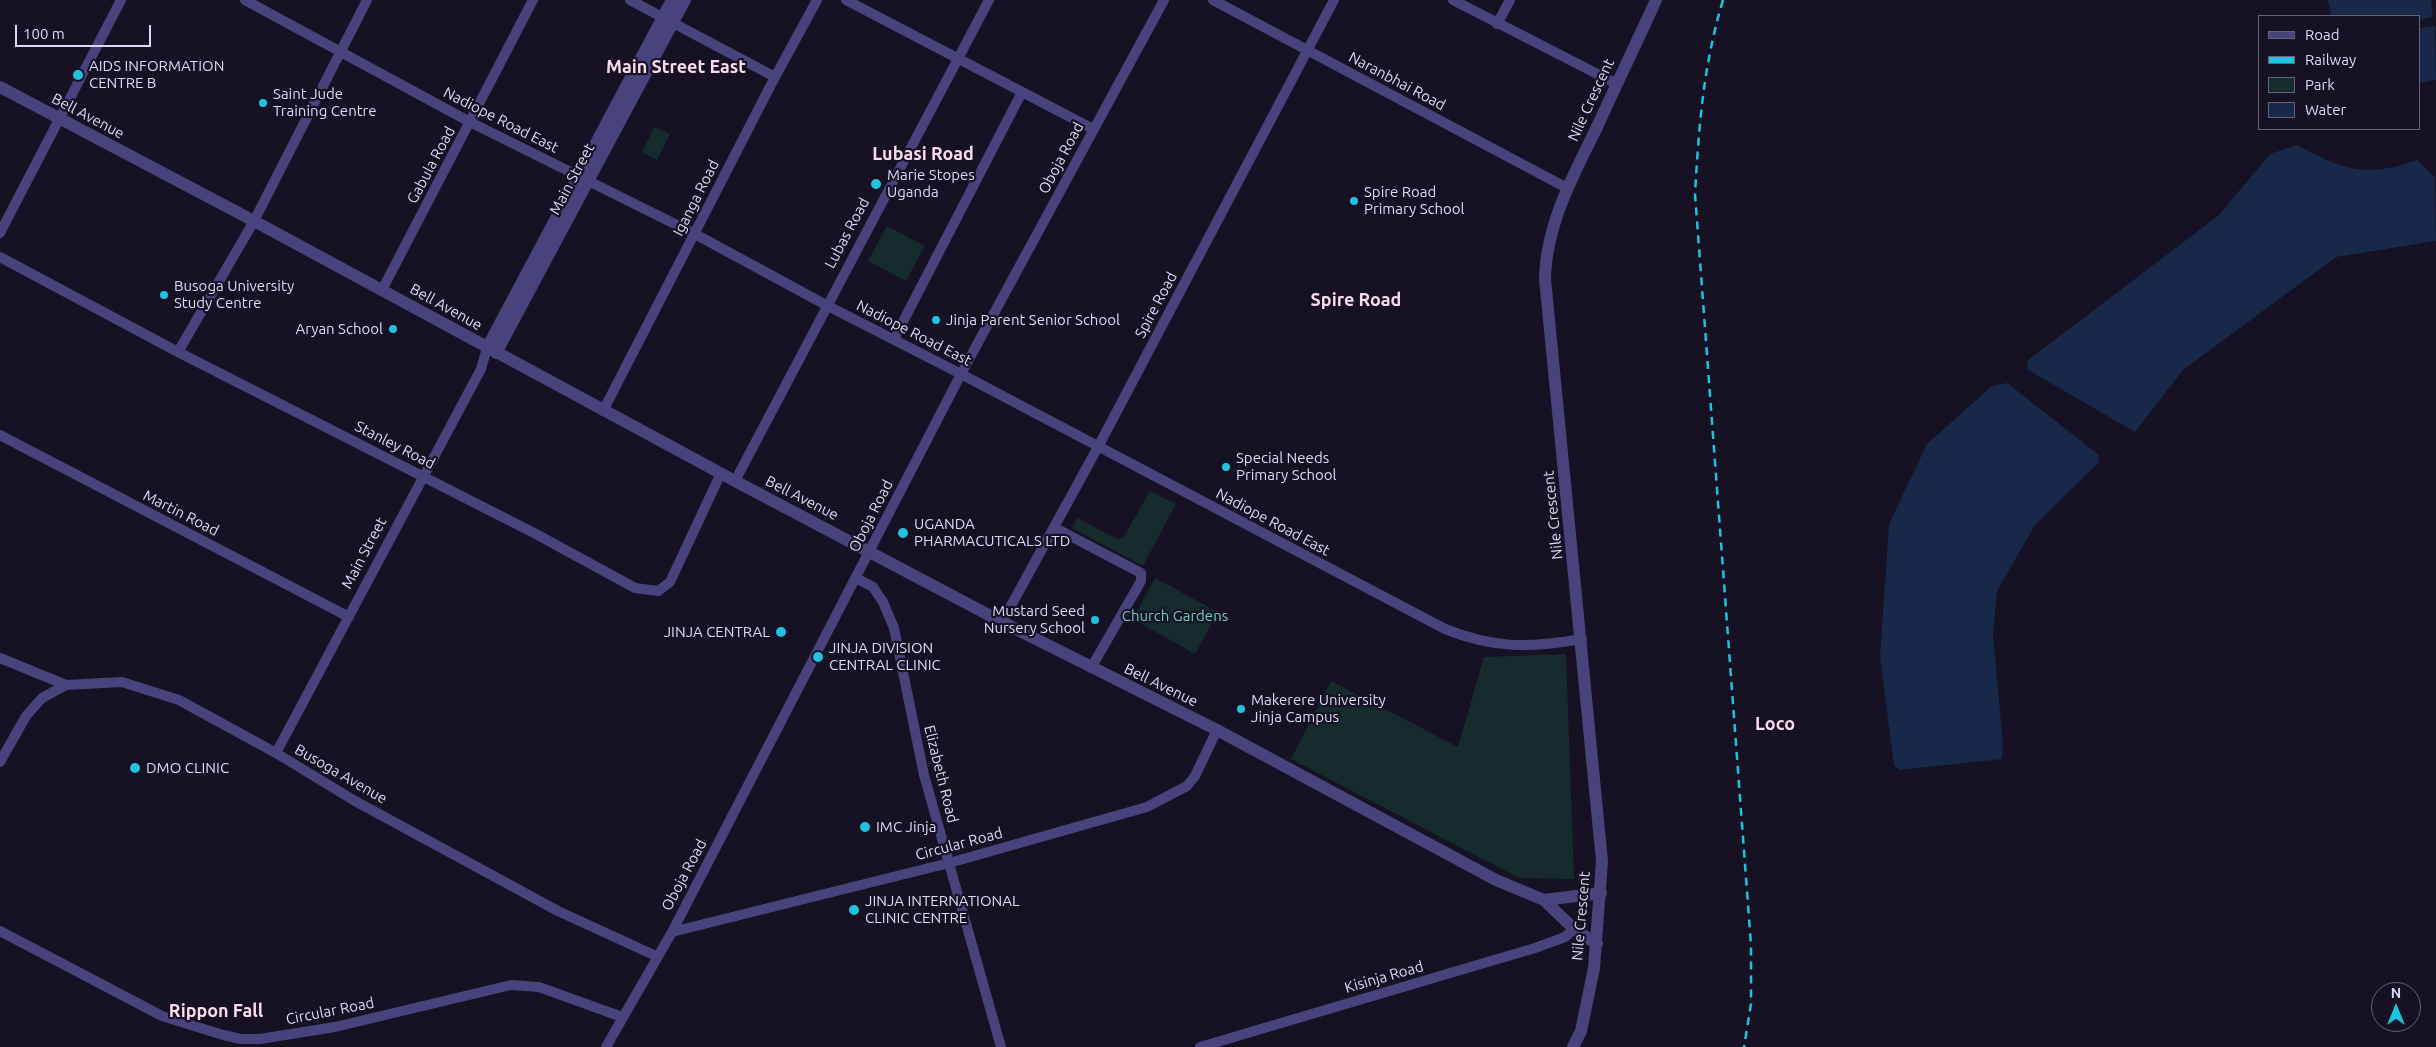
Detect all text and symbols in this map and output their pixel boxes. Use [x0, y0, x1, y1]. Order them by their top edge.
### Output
scale bar [18, 15, 154, 47]
legend [2258, 15, 2421, 130]
text: 100 m [23, 25, 65, 42]
text: Road [2305, 26, 2340, 43]
street label: Naranbhai Road [1346, 48, 1448, 114]
text: Railway [2305, 51, 2356, 68]
district label: Main Street East [606, 56, 746, 78]
street label: Nile Crescent [1564, 56, 1618, 144]
place label: AIDS INFORMATION CENTRE B [89, 57, 224, 92]
marker: AIDS INFORMATION CENTRE B [71, 68, 85, 82]
text: Park [2305, 76, 2335, 93]
street label: Nadiope Road East [441, 83, 561, 157]
place label: Saint Jude Training Centre [273, 85, 377, 120]
street label: Bell Avenue [49, 89, 127, 143]
marker: Saint Jude Training Centre [257, 97, 269, 109]
text: Water [2305, 101, 2346, 118]
street label: Oboja Road [1035, 119, 1087, 197]
street label: Gabula Road [403, 123, 459, 207]
street label: Main Street [546, 140, 598, 218]
district label: Lubasi Road [872, 143, 974, 165]
street label: Iganga Road [669, 157, 723, 239]
place label: Marie Stopes Uganda [887, 166, 975, 201]
marker: Marie Stopes Uganda [869, 177, 883, 191]
place label: Spire Road Primary School [1364, 183, 1465, 218]
street label: Lubas Road [821, 195, 873, 271]
marker: Spire Road Primary School [1348, 195, 1360, 207]
street label: Spire Road [1131, 269, 1181, 341]
place label: Busoga University Study Centre [174, 277, 294, 312]
street label: Bell Avenue [407, 280, 485, 334]
marker: Busoga University Study Centre [158, 289, 170, 301]
district label: Spire Road [1311, 289, 1401, 311]
street label: Nadiope Road East [854, 296, 974, 370]
place label: Jinja Parent Senior School [946, 311, 1120, 329]
marker: Jinja Parent Senior School [930, 314, 942, 326]
place label: Aryan School [295, 320, 383, 338]
marker: Aryan School [387, 323, 399, 335]
street label: Stanley Road [352, 417, 438, 473]
place label: Special Needs Primary School [1236, 449, 1337, 484]
marker: Special Needs Primary School [1220, 461, 1232, 473]
street label: Nile Crescent [1539, 470, 1567, 560]
street label: Bell Avenue [762, 472, 842, 524]
street label: Oboja Road [845, 477, 897, 555]
street label: Nadiope Road East [1213, 484, 1333, 560]
street label: Martin Road [140, 486, 222, 540]
street label: Main Street [338, 514, 390, 592]
place label: UGANDA PHARMACUTICALS LTD [914, 515, 1070, 550]
marker: UGANDA PHARMACUTICALS LTD [896, 526, 910, 540]
place label: Mustard Seed Nursery School [984, 602, 1085, 637]
park label: Church Gardens [1122, 607, 1228, 625]
marker: Mustard Seed Nursery School [1089, 614, 1101, 626]
place label: JINJA CENTRAL [664, 623, 770, 641]
marker: JINJA CENTRAL [774, 625, 788, 639]
place label: JINJA DIVISION CENTRAL CLINIC [829, 639, 941, 674]
marker: JINJA DIVISION CENTRAL CLINIC [811, 650, 825, 664]
street label: Bell Avenue [1121, 659, 1201, 711]
place label: Makerere University Jinja Campus [1251, 691, 1386, 726]
marker: Makerere University Jinja Campus [1235, 703, 1247, 715]
district label: Loco [1755, 713, 1795, 735]
street label: Elizabeth Road [920, 723, 962, 825]
street label: Busoga Avenue [292, 740, 390, 808]
place label: DMO CLINIC [146, 759, 229, 777]
marker: DMO CLINIC [128, 761, 142, 775]
place label: IMC Jinja [876, 818, 936, 836]
marker: IMC Jinja [858, 820, 872, 834]
street label: Circular Road [913, 824, 1005, 864]
street label: Oboja Road [658, 836, 710, 914]
street label: Nile Crescent [1568, 871, 1594, 961]
place label: JINJA INTERNATIONAL CLINIC CENTRE [865, 892, 1020, 927]
marker: JINJA INTERNATIONAL CLINIC CENTRE [847, 903, 861, 917]
street label: Kisinja Road [1343, 957, 1425, 997]
north arrow [2371, 982, 2421, 1032]
text: N [2391, 985, 2401, 1001]
street label: Circular Road [284, 994, 376, 1028]
district label: Rippon Fall [169, 1000, 263, 1022]

